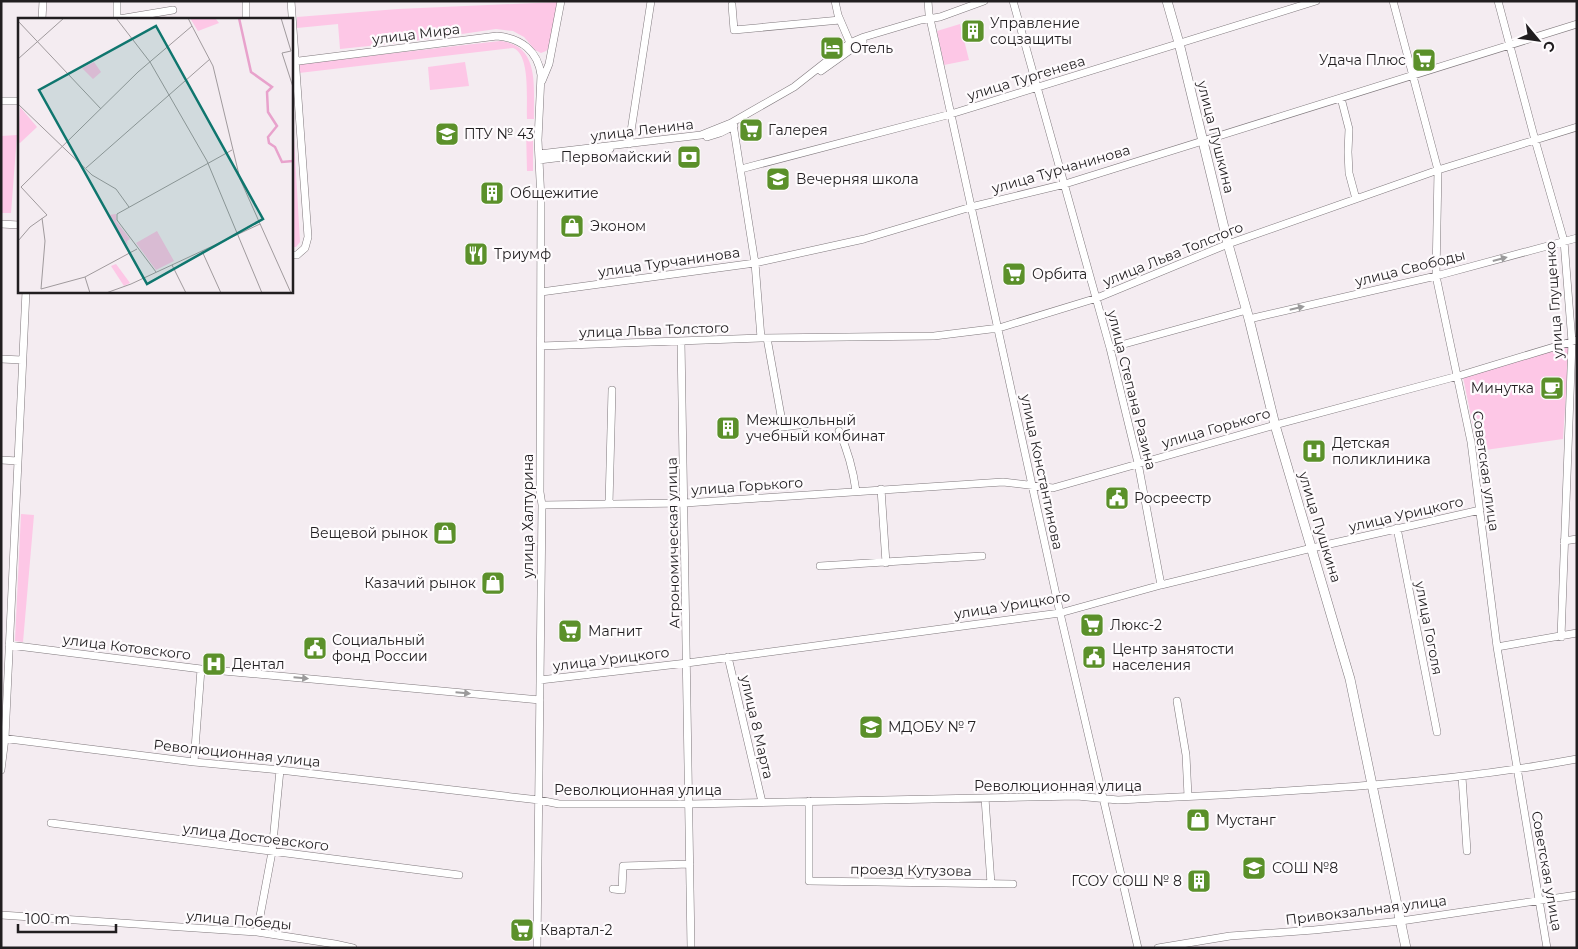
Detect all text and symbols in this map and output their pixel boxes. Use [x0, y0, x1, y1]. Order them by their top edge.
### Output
place label: Управление соцзащиты [990, 14, 1080, 48]
north arrow [1513, 15, 1563, 65]
inset map [18, 18, 292, 292]
building icon: Управление соцзащиты [960, 18, 986, 44]
street label: улица Мира [370, 20, 461, 48]
hotel icon: Отель [819, 35, 845, 61]
text: С [1539, 37, 1560, 55]
place label: Отель [850, 39, 893, 57]
supermarket icon: Удача Плюс [1411, 47, 1437, 73]
place label: Удача Плюс [1319, 51, 1406, 69]
street label: улица Тургенева [964, 52, 1087, 105]
street label: улица Пушкина [1193, 78, 1239, 195]
street label: улица Ленина [588, 115, 695, 145]
supermarket icon: Галерея [738, 117, 764, 143]
school or university icon: ПТУ № 43 [434, 121, 460, 147]
place label: Галерея [768, 121, 828, 139]
place label: ПТУ № 43 [464, 125, 534, 143]
street label: улица Турчанинова [989, 141, 1132, 198]
bank icon: Первомайский [676, 144, 702, 170]
place label: Первомайский [561, 148, 672, 166]
school or university icon: Вечерняя школа [765, 166, 791, 192]
place label: Вечерняя школа [796, 170, 919, 188]
building icon: Общежитие [479, 180, 505, 206]
place label: Общежитие [510, 184, 599, 202]
shop icon: Эконом [559, 213, 585, 239]
place label: Эконом [590, 217, 646, 235]
street label: улица Льва Толстого [1099, 218, 1246, 291]
restaurant icon: Триумф [463, 241, 489, 267]
street label: улица Глущенко [1541, 241, 1567, 360]
street label: улица Турчанинова [596, 243, 741, 281]
place label: Триумф [494, 245, 551, 263]
street label: улица Свободы [1352, 246, 1467, 291]
one-way arrow [1493, 254, 1508, 262]
supermarket icon: Орбита [1001, 261, 1027, 287]
place label: Орбита [1032, 265, 1087, 283]
one-way arrow [1289, 304, 1304, 312]
street label: улица Степана Разина [1103, 307, 1161, 472]
street label: улица Льва Толстого [578, 318, 729, 342]
cafe icon: Минутка [1539, 375, 1565, 401]
place label: Минутка [1471, 379, 1534, 397]
street label: улица Константинова [1017, 392, 1067, 551]
street label: улица Горького [1159, 404, 1272, 452]
street label: Советская улица [1469, 410, 1503, 532]
place label: Межшкольный учебный комбинат [745, 411, 885, 445]
building icon: Межшкольный учебный комбинат [715, 415, 741, 441]
place label: Детская поликлиника [1332, 434, 1431, 468]
hospital icon: Детская поликлиника [1301, 438, 1327, 464]
street label: улица Халтурина [519, 454, 537, 579]
street label: Агрономическая улица [663, 457, 683, 629]
street label: улица Пушкина [1294, 468, 1345, 585]
street label: улица Горького [689, 473, 804, 499]
public building icon: Росреестр [1104, 485, 1130, 511]
place label: Росреестр [1134, 489, 1211, 507]
street label: улица Урицкого [1346, 492, 1465, 536]
shop icon: Вещевой рынок [432, 520, 458, 546]
place label: Вещевой рынок [309, 524, 428, 542]
shop icon: Казачий рынок [480, 570, 506, 596]
place label: Казачий рынок [364, 574, 476, 592]
street label: улица Гоголя [1411, 579, 1447, 676]
street label: улица Урицкого [952, 587, 1071, 623]
supermarket icon: Люкс-2 [1079, 612, 1105, 638]
place label: Люкс-2 [1110, 616, 1162, 634]
supermarket icon: Магнит [557, 618, 583, 644]
place label: Магнит [588, 622, 642, 640]
street label: улица Котовского [61, 630, 192, 664]
place label: Социальный фонд России [332, 631, 428, 665]
public building icon: Социальный фонд России [302, 635, 328, 661]
place label: Центр занятости населения [1112, 640, 1234, 674]
street label: улица Урицкого [551, 643, 670, 675]
public building icon: Центр занятости населения [1081, 644, 1107, 670]
hospital icon: Дентал [201, 651, 227, 677]
place label: Дентал [232, 655, 285, 673]
street label: улица 8 Марта [736, 672, 778, 781]
one-way arrow [293, 674, 309, 682]
one-way arrow [455, 689, 471, 697]
school or university icon: МДОБУ № 7 [858, 714, 884, 740]
place label: МДОБУ № 7 [888, 718, 976, 736]
street label: Революционная улица [153, 735, 321, 771]
street label: Революционная улица [974, 777, 1142, 795]
street label: Революционная улица [554, 781, 722, 799]
shop icon: Мустанг [1185, 807, 1211, 833]
street label: Советская улица [1528, 810, 1566, 932]
place label: Мустанг [1216, 811, 1276, 829]
street label: улица Достоевского [181, 819, 330, 855]
school or university icon: СОШ №8 [1241, 855, 1267, 881]
place label: СОШ №8 [1272, 859, 1338, 877]
street label: проезд Кутузова [850, 860, 972, 880]
building icon: ГСОУ СОШ № 8 [1186, 868, 1212, 894]
place label: ГСОУ СОШ № 8 [1071, 872, 1182, 890]
street label: Привокзальная улица [1284, 891, 1448, 929]
scale bar [18, 902, 115, 934]
street label: улица Победы [185, 906, 292, 934]
text: 100 m [25, 909, 70, 928]
supermarket icon: Квартал-2 [509, 917, 535, 943]
place label: Квартал-2 [540, 921, 612, 939]

